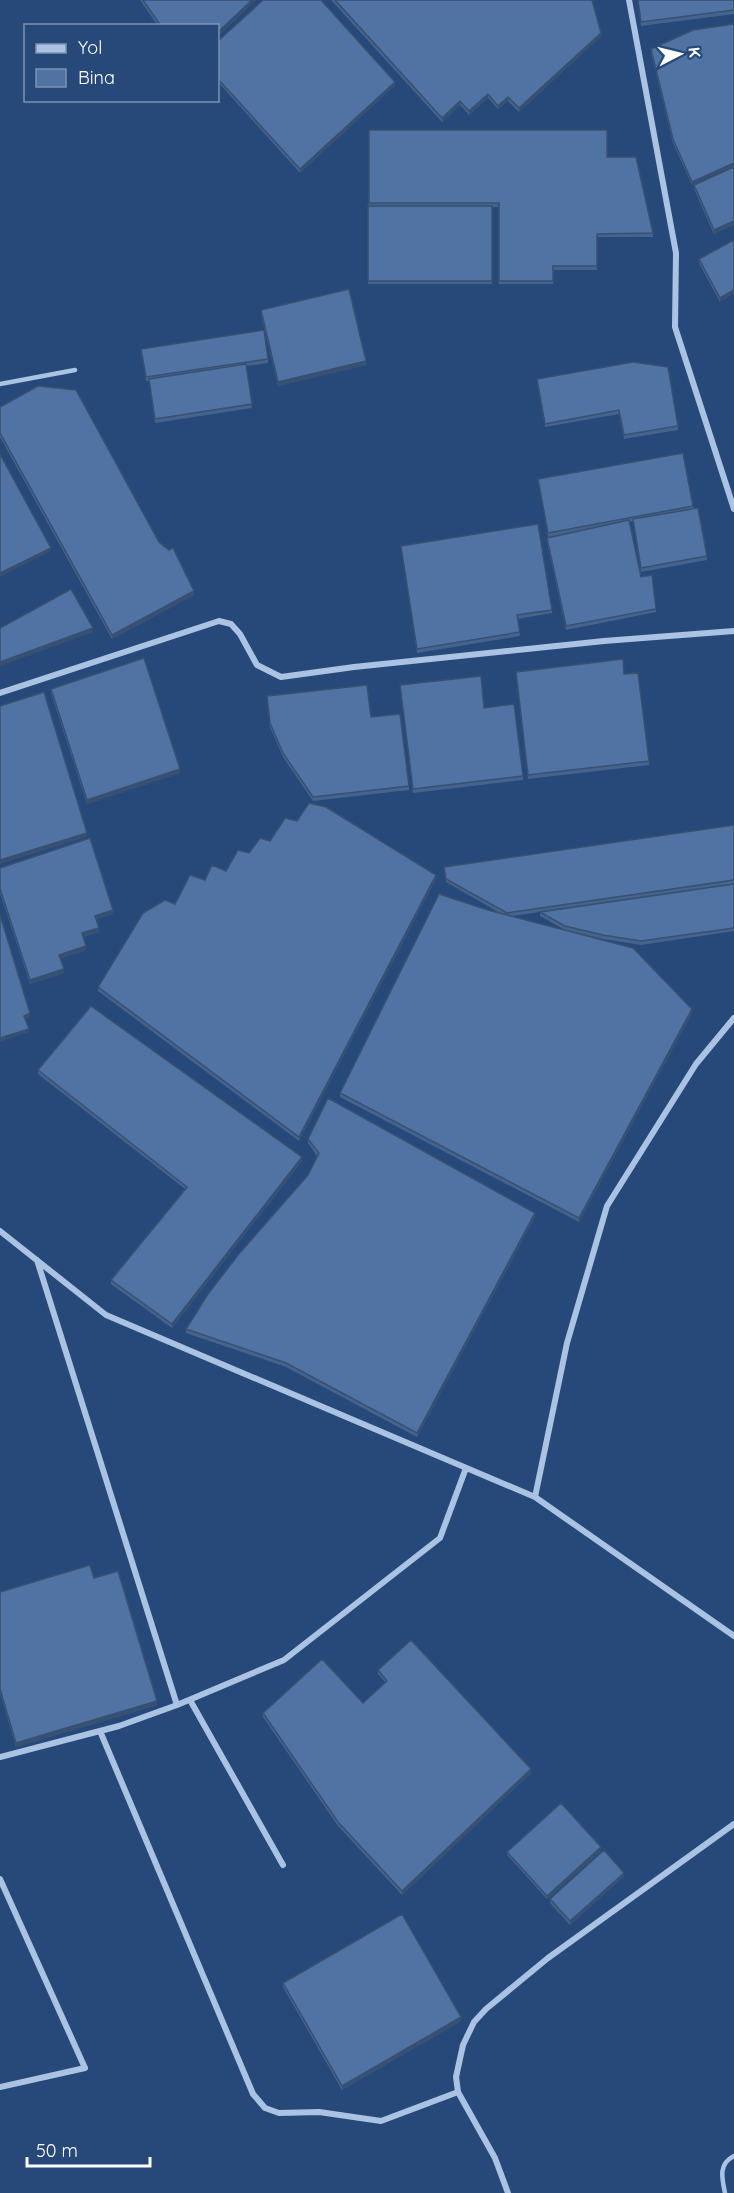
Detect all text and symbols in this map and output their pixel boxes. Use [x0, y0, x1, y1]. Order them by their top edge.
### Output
legend [24, 24, 219, 102]
north arrow [650, 24, 710, 84]
text: Yol [78, 36, 102, 59]
text: K [684, 46, 705, 59]
text: Bina [78, 66, 115, 89]
scale bar [27, 2130, 150, 2168]
text: 50 m [36, 2139, 78, 2162]

